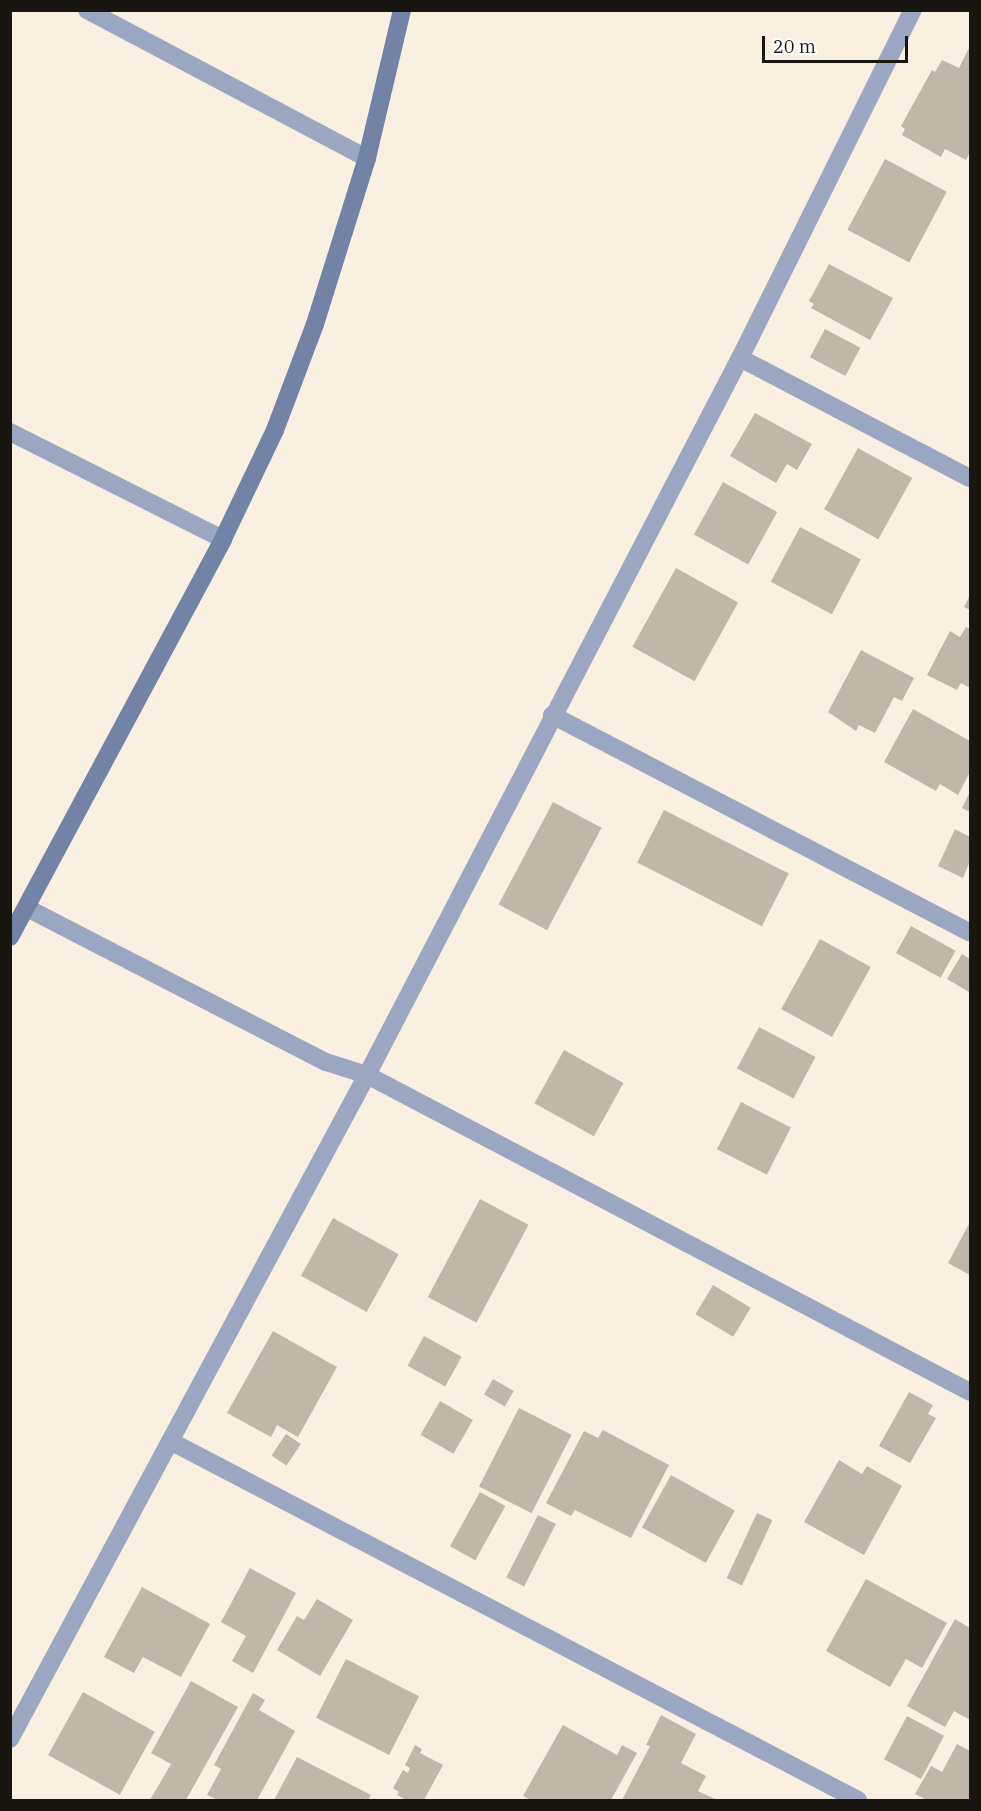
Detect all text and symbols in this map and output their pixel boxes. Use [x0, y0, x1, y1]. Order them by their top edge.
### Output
scale bar [765, 24, 910, 62]
text: 20 m [773, 35, 816, 58]

